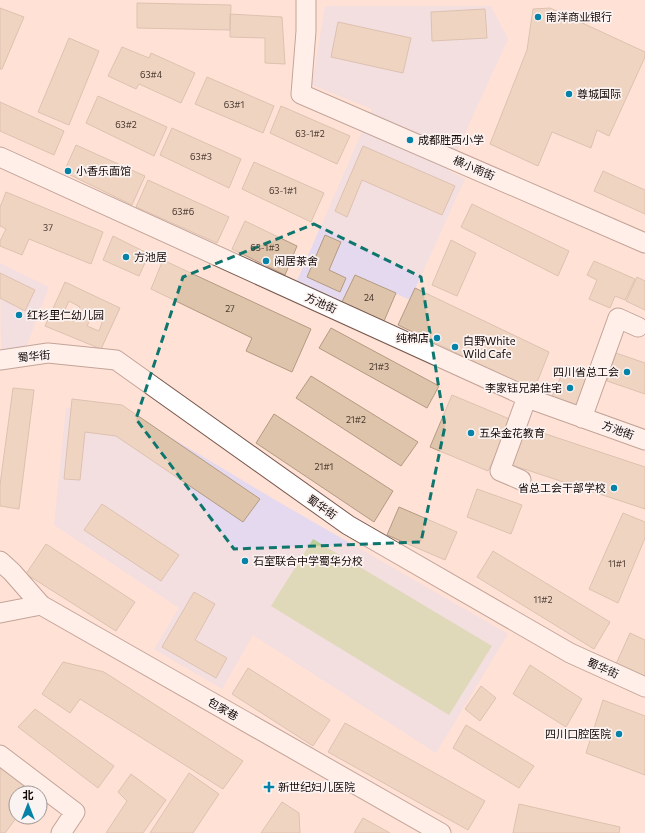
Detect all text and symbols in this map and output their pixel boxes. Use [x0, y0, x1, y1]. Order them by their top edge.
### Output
place label: 南洋商业银行 [546, 10, 612, 23]
marker: 南洋商业银行 [533, 12, 543, 22]
house number: 63#4 [140, 69, 163, 80]
place label: 尊城国际 [577, 87, 621, 100]
marker: 尊城国际 [564, 89, 574, 99]
house number: 63#1 [224, 99, 244, 110]
house number: 63#2 [115, 119, 137, 130]
house number: 63-1#2 [295, 128, 325, 139]
place label: 成都胜西小学 [418, 133, 484, 146]
marker: 成都胜西小学 [405, 135, 415, 145]
house number: 63#3 [190, 151, 212, 162]
street label: 横小南街 [451, 153, 497, 182]
place label: 小香乐面馆 [76, 164, 131, 177]
marker: 小香乐面馆 [63, 166, 73, 176]
house number: 63-1#1 [269, 185, 297, 196]
house number: 63#6 [172, 206, 194, 217]
house number: 37 [43, 222, 53, 233]
house number: 63-1#3 [250, 242, 280, 253]
place label: 方池居 [134, 250, 167, 263]
marker: 方池居 [121, 252, 131, 262]
place label: 闲居茶舍 [274, 254, 318, 267]
marker: 闲居茶舍 [261, 256, 271, 266]
street label: 方池街 [303, 290, 339, 315]
house number: 24 [364, 292, 375, 303]
house number: 27 [225, 303, 235, 314]
place label: 红衫里仁幼儿园 [27, 308, 104, 321]
marker: 红衫里仁幼儿园 [14, 310, 24, 320]
place label: 纯棉店 [396, 331, 429, 344]
marker: 纯棉店 [432, 333, 442, 343]
place label: 白野White Wild Cafe [463, 334, 516, 360]
marker: 白野White Wild Cafe [450, 342, 460, 352]
street label: 蜀华街 [17, 348, 51, 363]
house number: 21#3 [369, 361, 389, 372]
place label: 四川省总工会 [553, 365, 619, 378]
marker: 四川省总工会 [622, 367, 632, 377]
place label: 李家钰兄弟住宅 [485, 381, 562, 394]
marker: 李家钰兄弟住宅 [565, 383, 575, 393]
house number: 21#2 [346, 414, 366, 425]
street label: 方池街 [600, 418, 636, 441]
place label: 五朵金花教育 [479, 426, 545, 439]
marker: 五朵金花教育 [466, 428, 476, 438]
house number: 21#1 [315, 461, 333, 472]
place label: 省总工会干部学校 [518, 481, 606, 494]
marker: 省总工会干部学校 [609, 483, 619, 493]
street label: 蜀华街 [305, 492, 340, 521]
place label: 石室联合中学蜀华分校 [253, 554, 363, 567]
marker: 石室联合中学蜀华分校 [240, 556, 250, 566]
house number: 11#1 [608, 558, 626, 569]
house number: 11#2 [534, 594, 552, 605]
street label: 蜀华街 [585, 655, 621, 680]
street label: 包家巷 [206, 695, 241, 722]
place label: 四川口腔医院 [545, 727, 611, 740]
marker: 四川口腔医院 [614, 729, 624, 739]
place label: 新世纪妇儿医院 [278, 780, 355, 793]
marker: 新世纪妇儿医院 [263, 781, 275, 793]
north arrow [8, 785, 48, 825]
text: 北 [23, 788, 34, 801]

